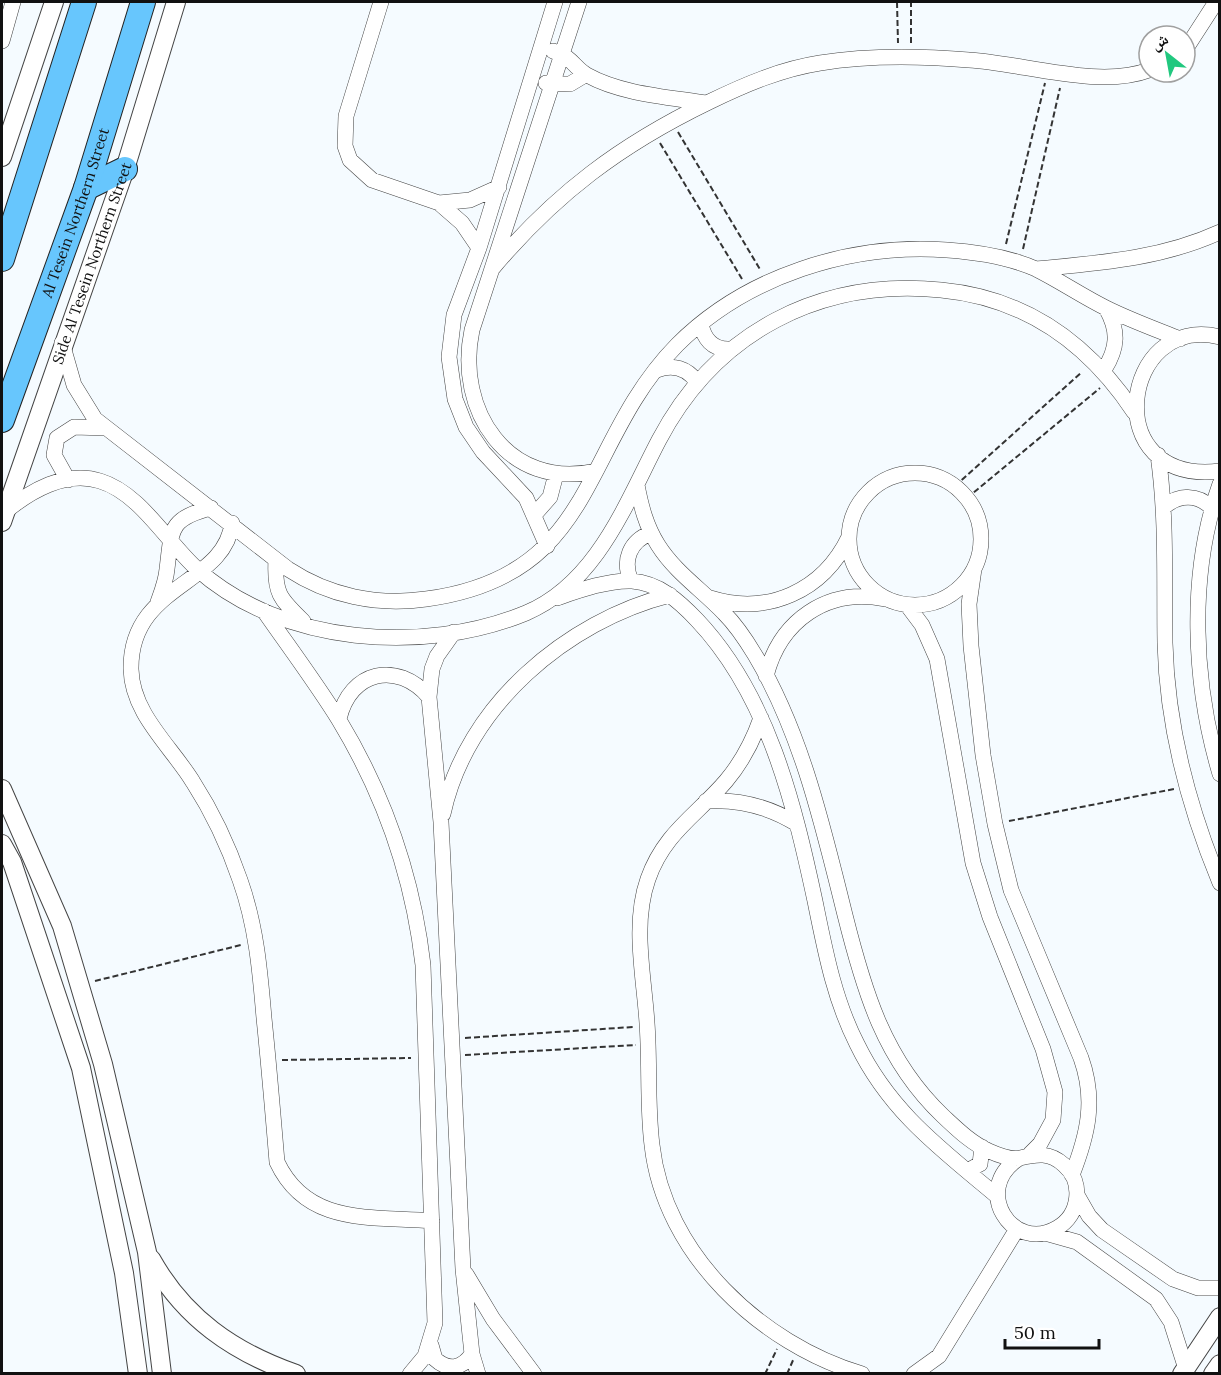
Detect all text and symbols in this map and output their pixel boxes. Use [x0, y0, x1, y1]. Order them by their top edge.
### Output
north arrow [1137, 24, 1197, 84]
text: ش [1147, 28, 1172, 54]
street label: Al Tesein Northern Street [37, 125, 113, 301]
street label: Side Al Tesein Northern Street [48, 160, 136, 366]
scale bar [1005, 1312, 1100, 1350]
text: 50 m [1014, 1321, 1056, 1344]

